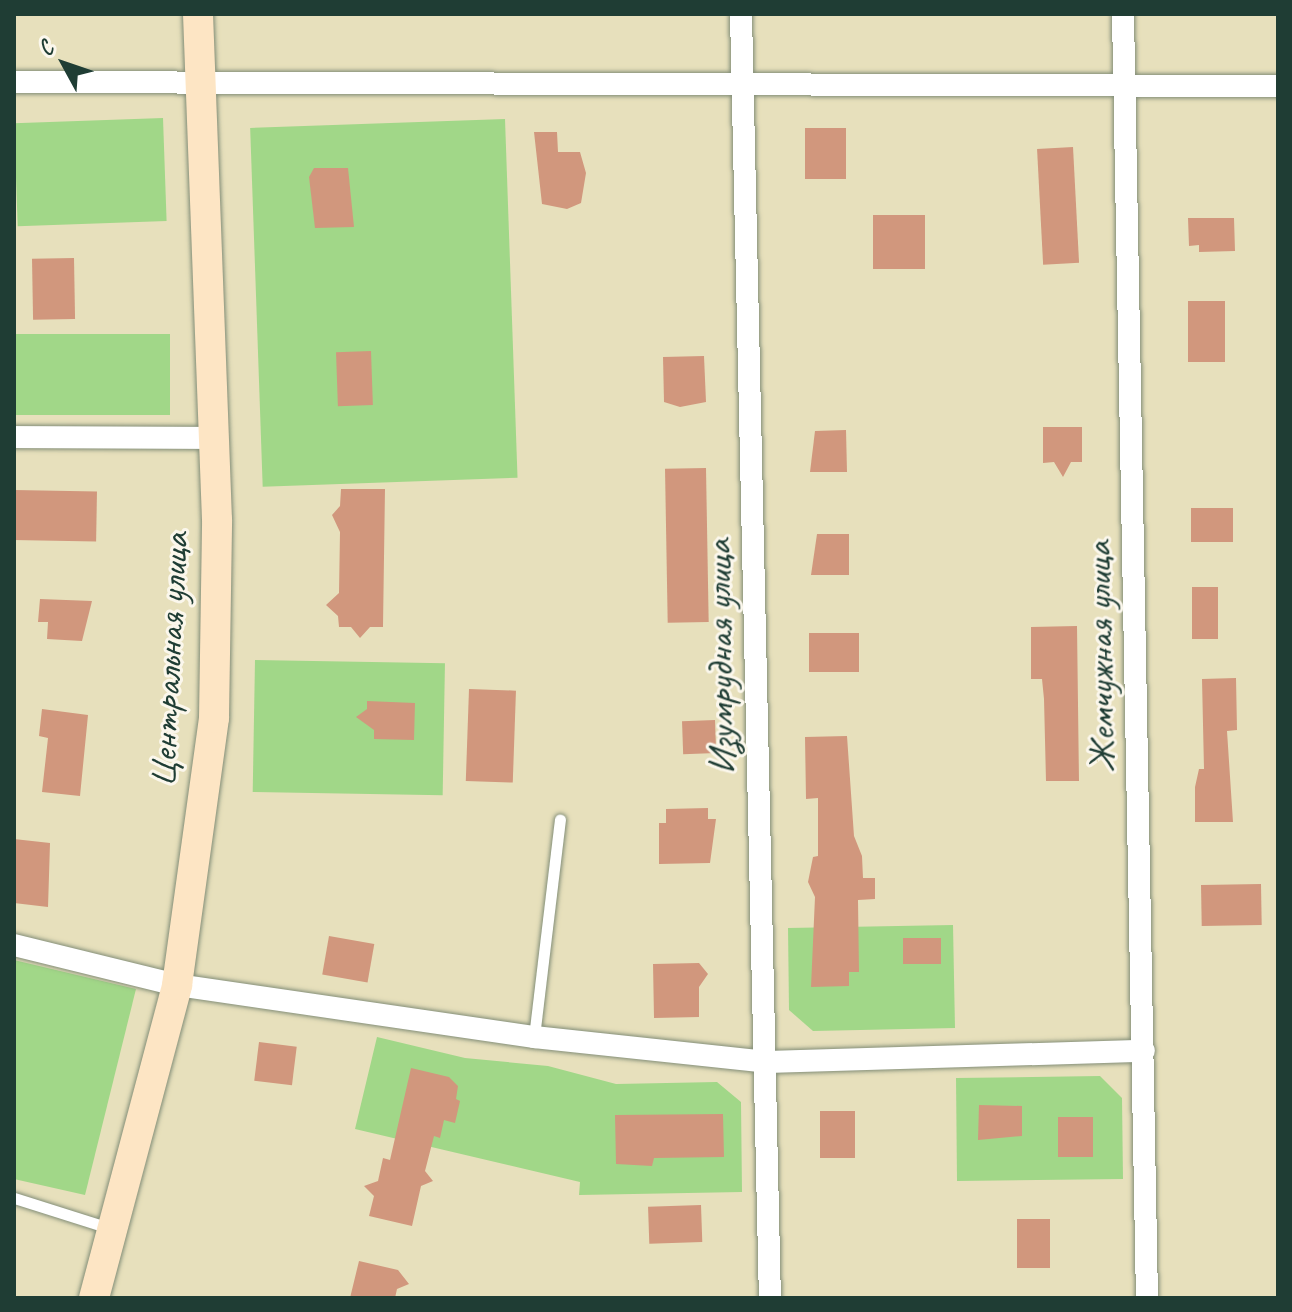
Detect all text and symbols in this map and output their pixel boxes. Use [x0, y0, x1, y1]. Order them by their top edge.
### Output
north arrow [24, 24, 104, 104]
text: С [31, 35, 60, 62]
street label: Центральная улица [140, 531, 198, 789]
street label: Изумрудная улица [695, 538, 745, 776]
street label: Жемчужная улица [1075, 539, 1125, 775]

